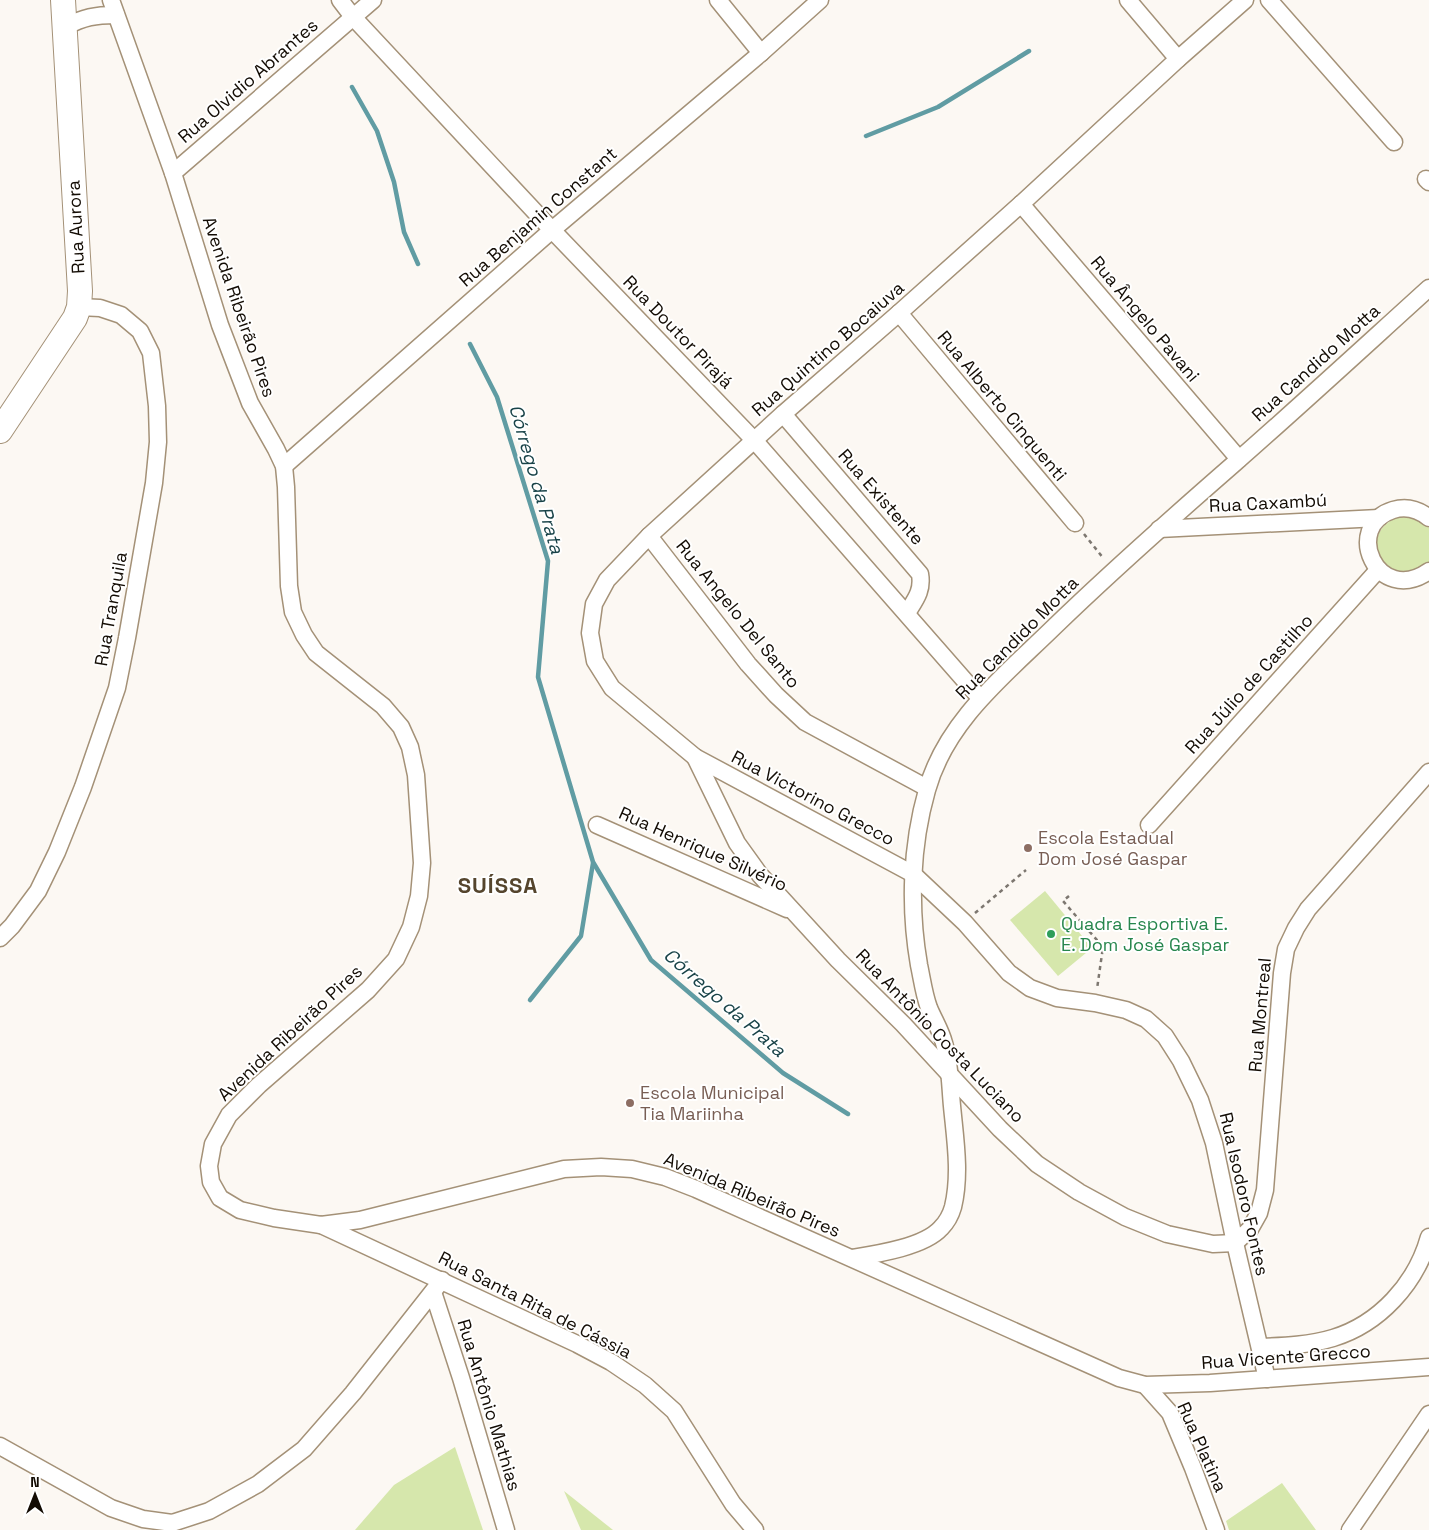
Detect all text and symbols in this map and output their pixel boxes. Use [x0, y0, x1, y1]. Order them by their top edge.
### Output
street label: Rua Olvidio Abrantes [173, 14, 322, 148]
street label: Rua Benjamin Constant [454, 142, 621, 292]
street label: Rua Aurora [62, 180, 89, 275]
street label: Avenida Ribeirão Pires [198, 213, 281, 400]
street label: Rua Ângelo Pavani [1086, 251, 1205, 386]
street label: Rua Doutor Pirajá [618, 270, 738, 393]
street label: Rua Quintino Bocaiuva [747, 276, 909, 421]
street label: Rua Candido Motta [1247, 299, 1385, 426]
street label: Rua Alberto Cinquenti [933, 326, 1072, 486]
water label: Córrego da Prata [503, 402, 570, 557]
street label: Rua Existente [833, 444, 929, 549]
street label: Rua Caxambú [1208, 488, 1328, 517]
street label: Rua Angelo Del Santo [671, 535, 805, 693]
street label: Rua Tranquila [89, 550, 132, 668]
street label: Rua Candido Motta [950, 571, 1083, 704]
street label: Rua Júlio de Castilho [1180, 609, 1318, 758]
street label: Rua Victorino Grecco [728, 745, 899, 850]
street label: Rua Henrique Silvério [615, 801, 791, 896]
place label: Escola Estadual Dom José Gaspar [1038, 826, 1188, 870]
marker: Escola Estadual Dom José Gaspar [1022, 842, 1034, 854]
district label: SUÍSSA [458, 871, 538, 899]
place label: Quadra Esportiva E. E. Dom José Gaspar [1061, 912, 1230, 956]
marker: Quadra Esportiva E. E. Dom José Gaspar [1045, 928, 1057, 940]
water label: Córrego da Prata [658, 942, 791, 1062]
street label: Rua Antônio Costa Luciano [851, 944, 1030, 1127]
street label: Rua Montreal [1243, 957, 1276, 1073]
street label: Avenida Ribeirão Pires [212, 960, 367, 1106]
place label: Escola Municipal Tia Mariinha [640, 1081, 784, 1125]
marker: Escola Municipal Tia Mariinha [624, 1097, 636, 1109]
street label: Rua Isodoro Fontes [1215, 1110, 1274, 1278]
street label: Avenida Ribeirão Pires [660, 1147, 844, 1242]
street label: Rua Santa Rita de Cássia [435, 1246, 636, 1363]
street label: Rua Antônio Mathias [452, 1316, 527, 1493]
street label: Rua Vicente Grecco [1200, 1339, 1371, 1374]
street label: Rua Platina [1172, 1398, 1233, 1496]
north arrow [10, 1470, 60, 1520]
text: N [30, 1473, 40, 1491]

